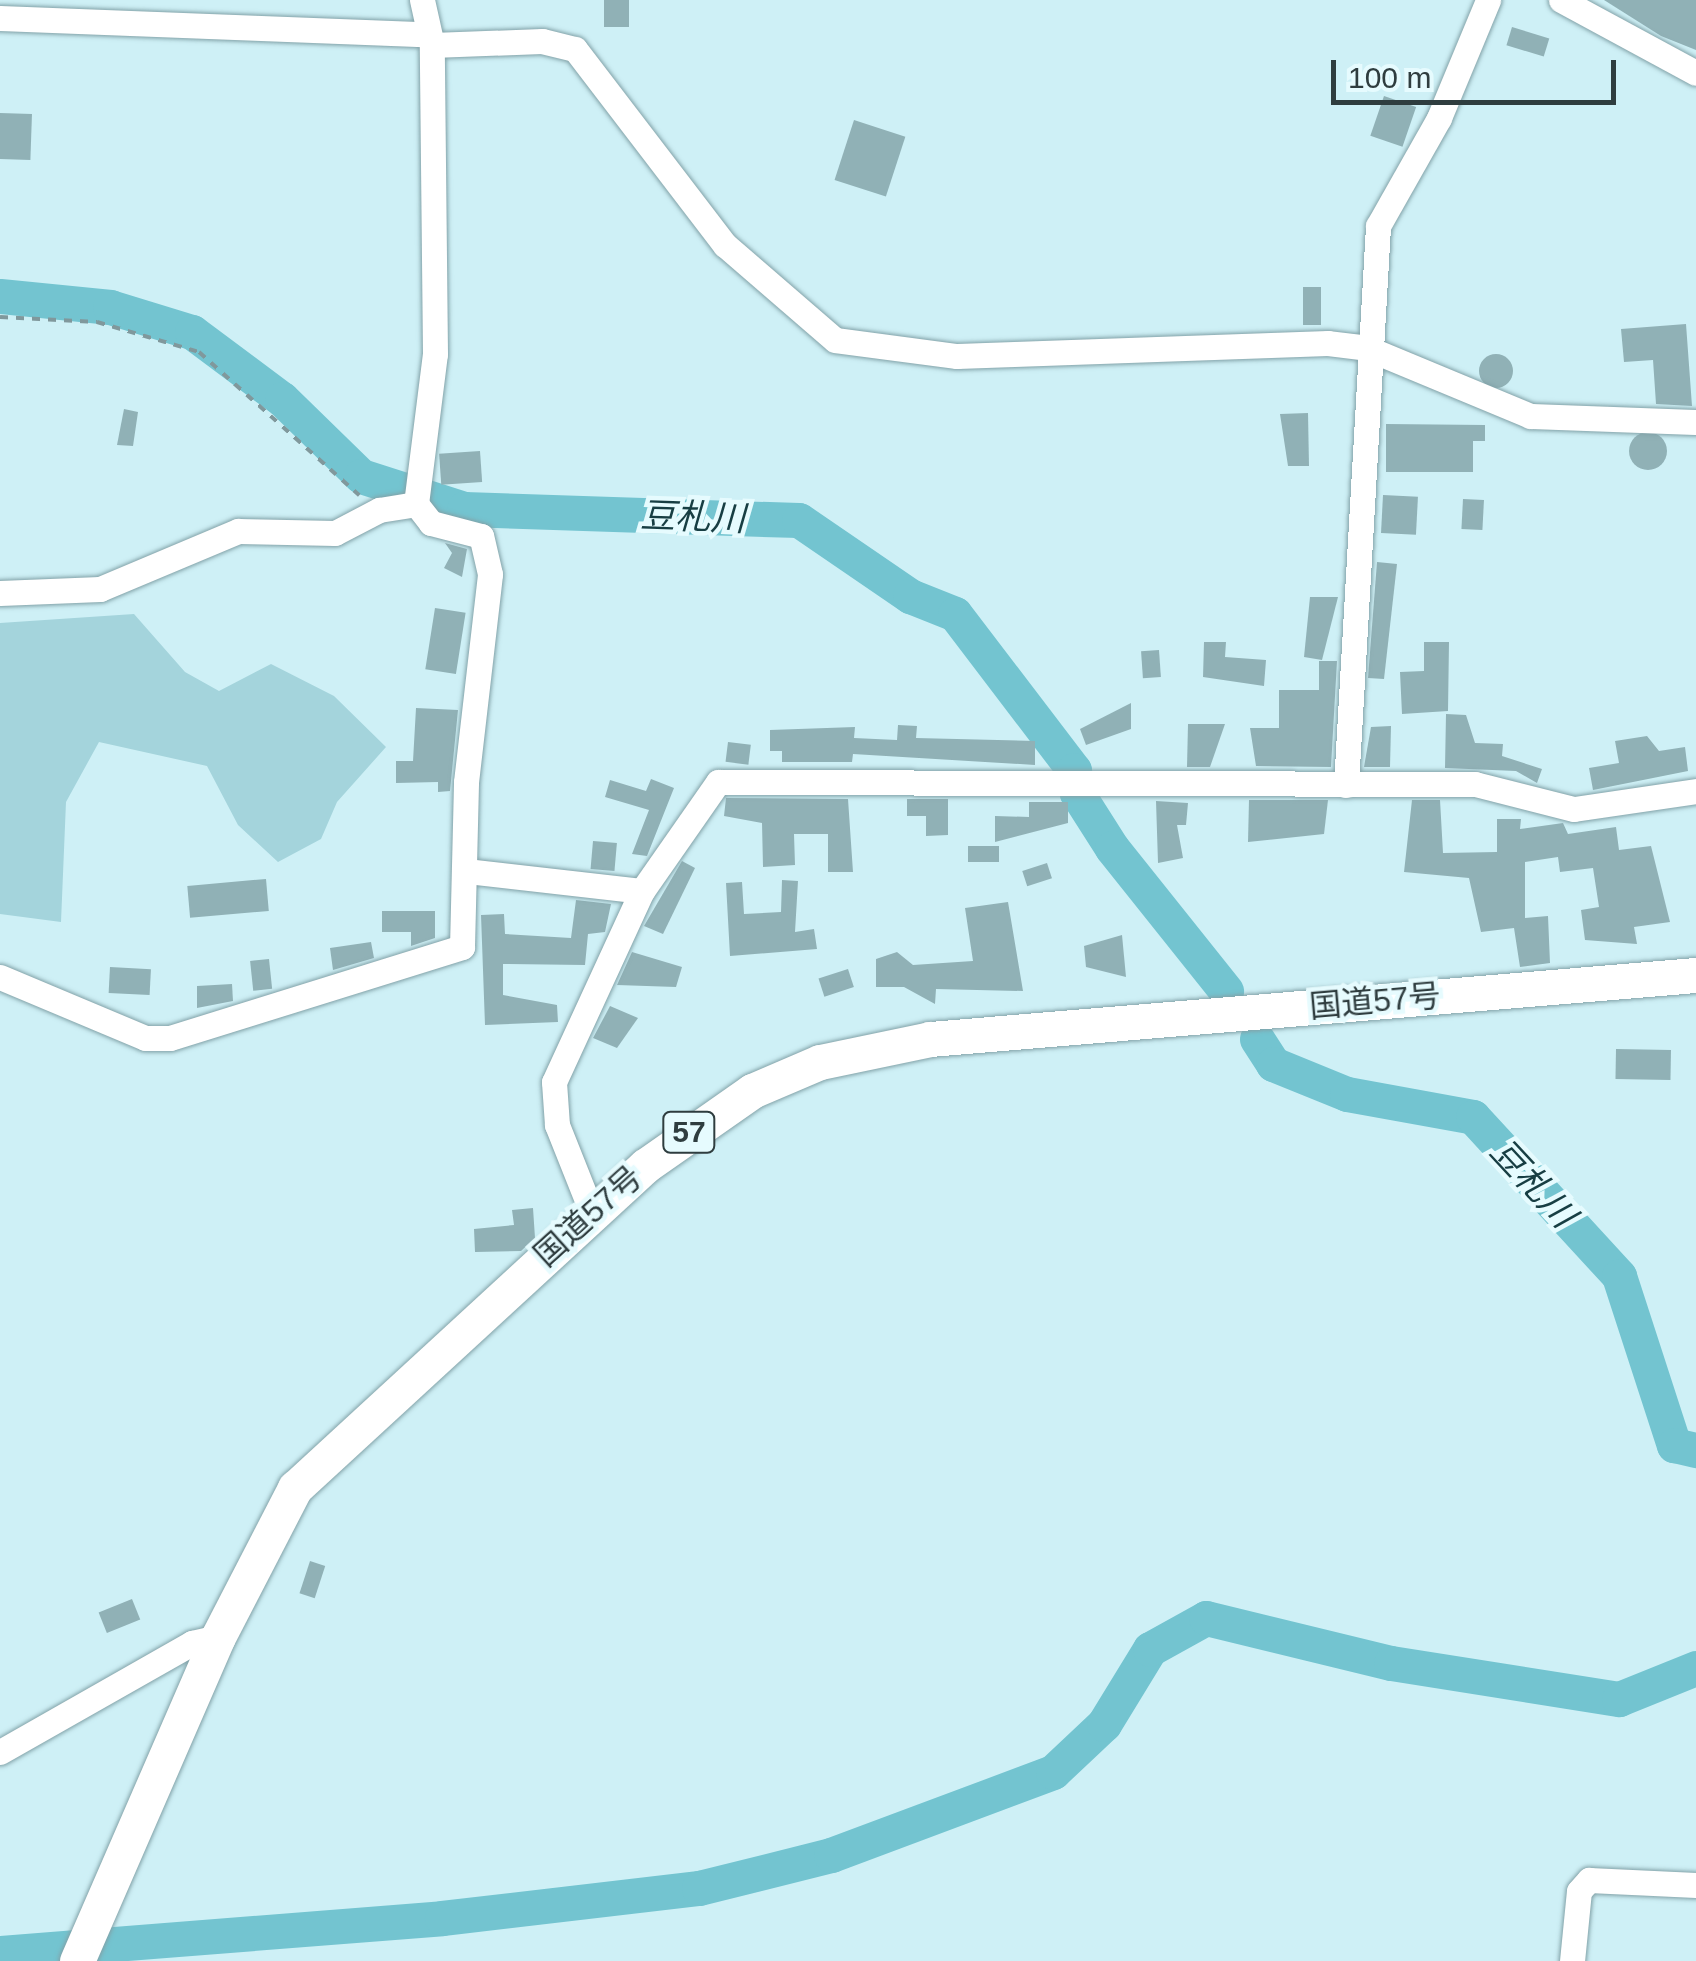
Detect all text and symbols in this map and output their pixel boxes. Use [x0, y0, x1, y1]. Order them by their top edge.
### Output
scale bar [1336, 40, 1621, 102]
text: 100 m [1348, 61, 1431, 94]
water label: 豆札川 [640, 494, 746, 540]
street label: 国道57号 [1308, 976, 1442, 1026]
road number: 57 [662, 1107, 716, 1157]
water label: 豆札川 [1482, 1130, 1584, 1236]
street label: 国道57号 [526, 1158, 650, 1274]

